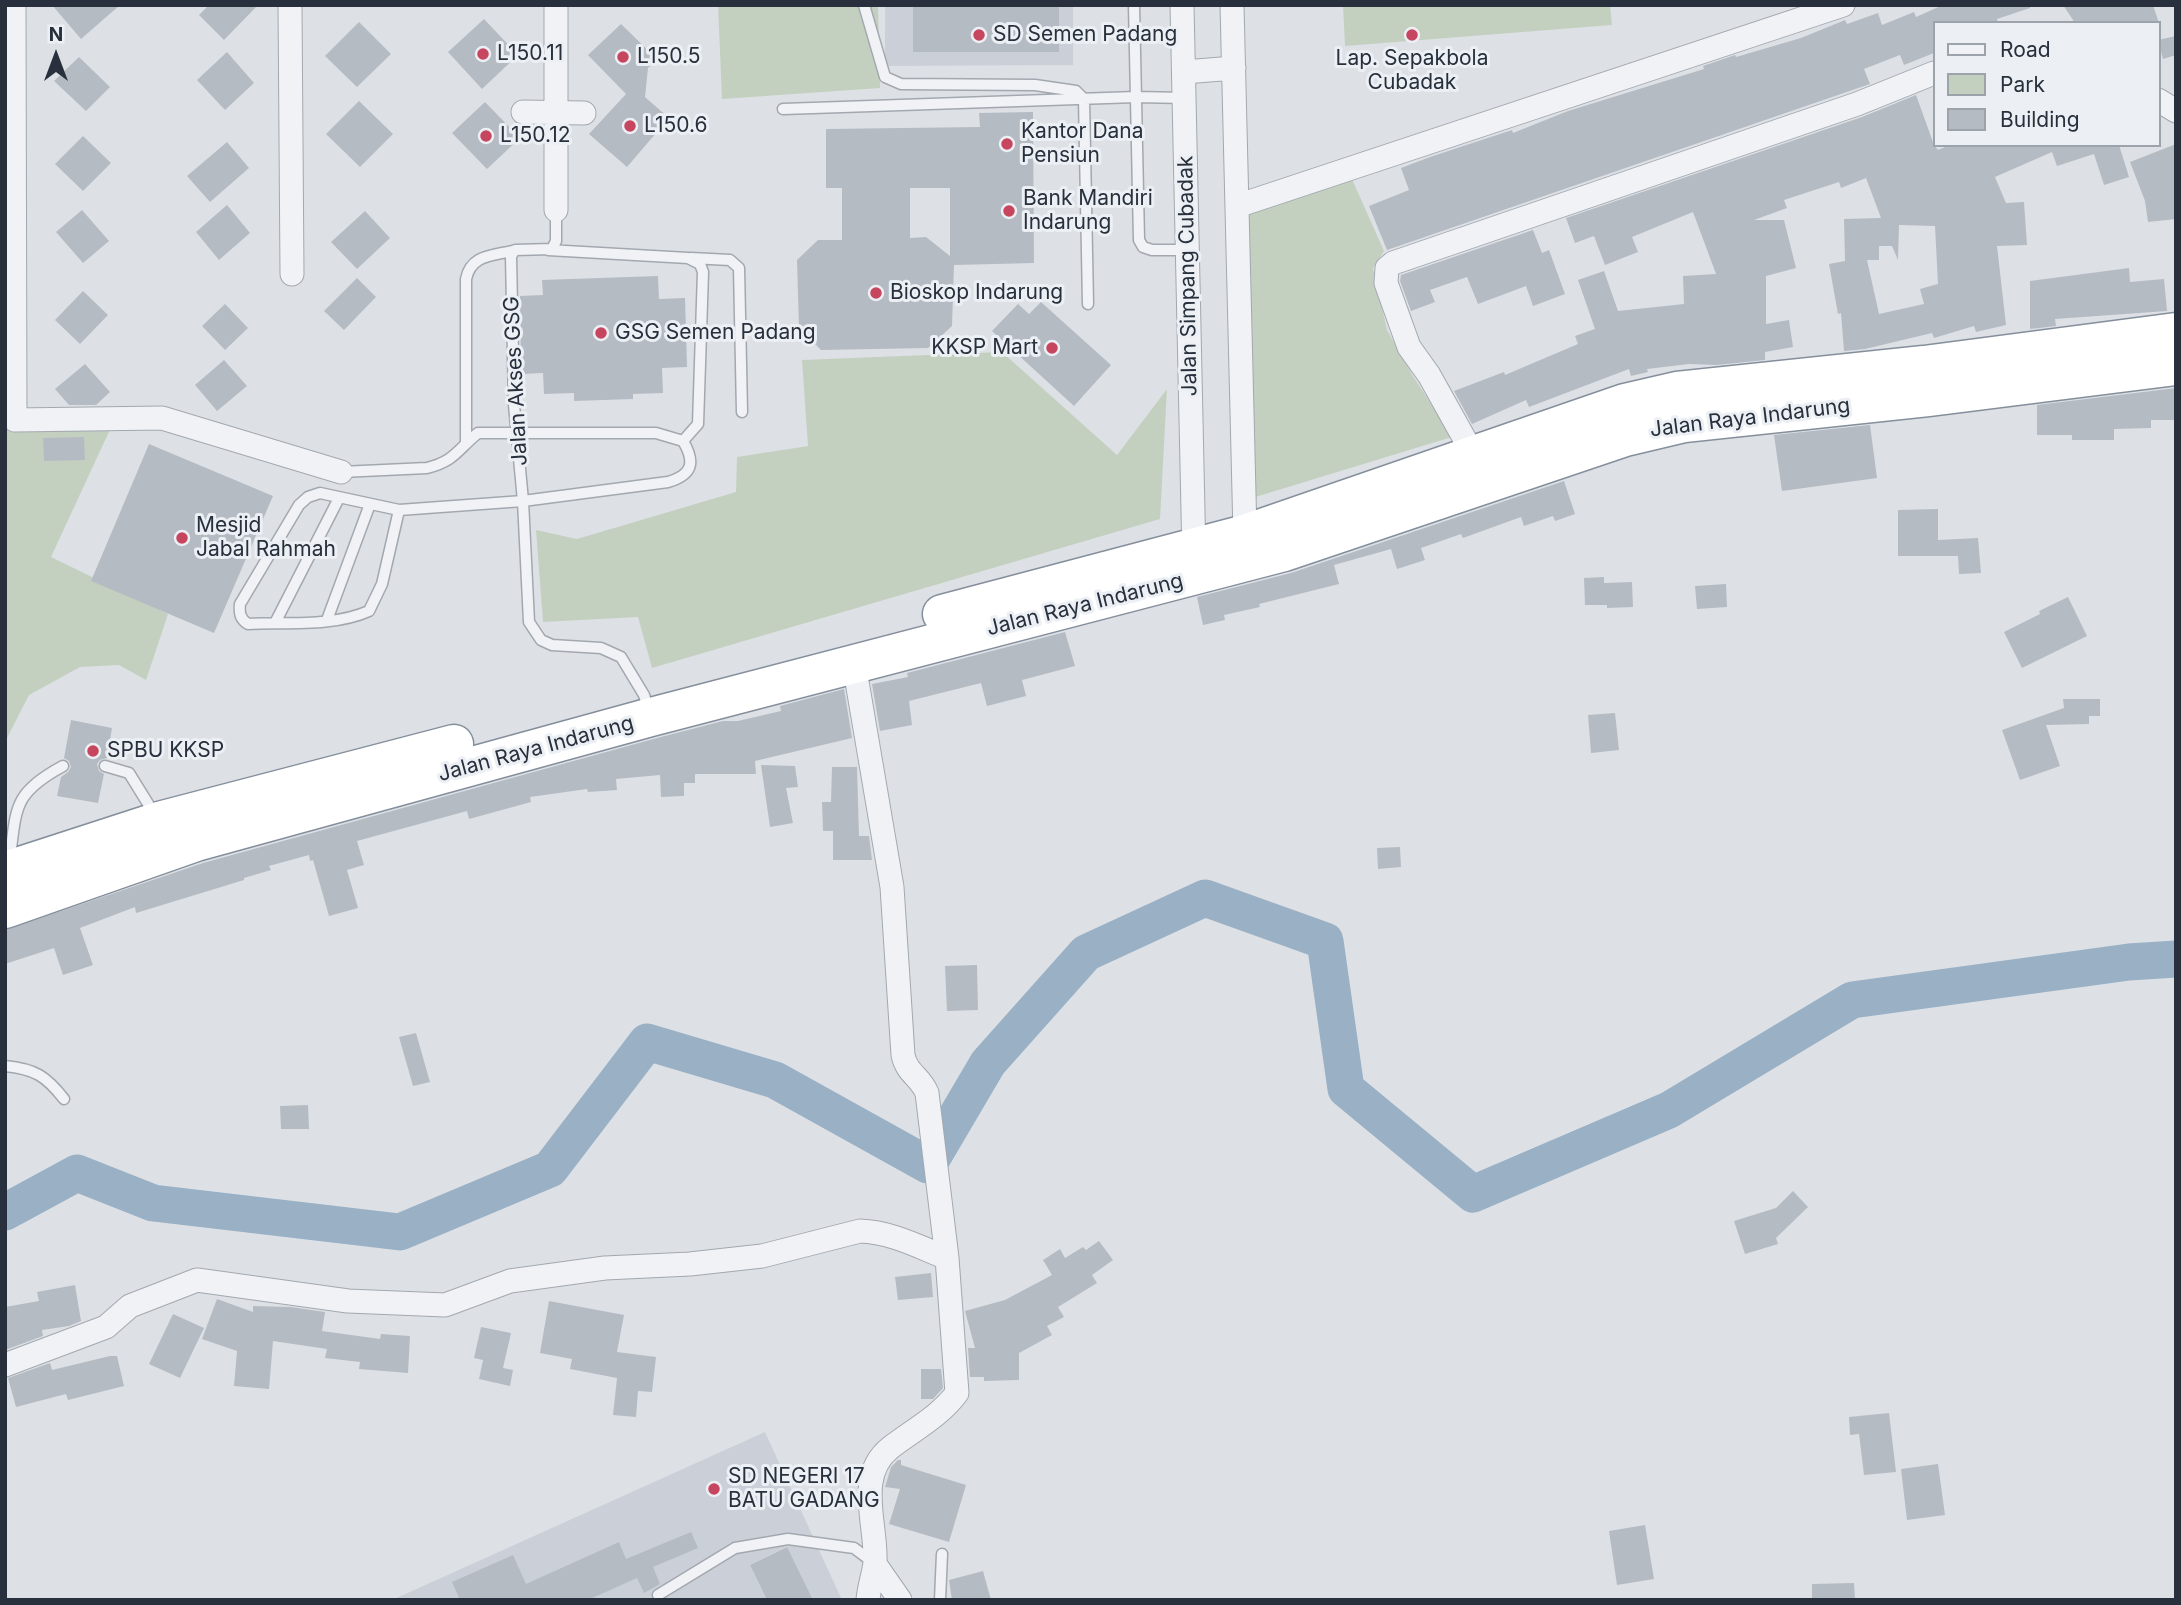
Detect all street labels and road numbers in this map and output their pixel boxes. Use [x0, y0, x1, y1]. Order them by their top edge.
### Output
street label: Jalan Simpang Cubadak [1173, 155, 1203, 397]
street label: Jalan Akses GSG [499, 295, 533, 467]
street label: Jalan Raya Indarung [1648, 393, 1852, 443]
street label: Jalan Raya Indarung [984, 568, 1186, 642]
street label: Jalan Raya Indarung [435, 711, 637, 787]

